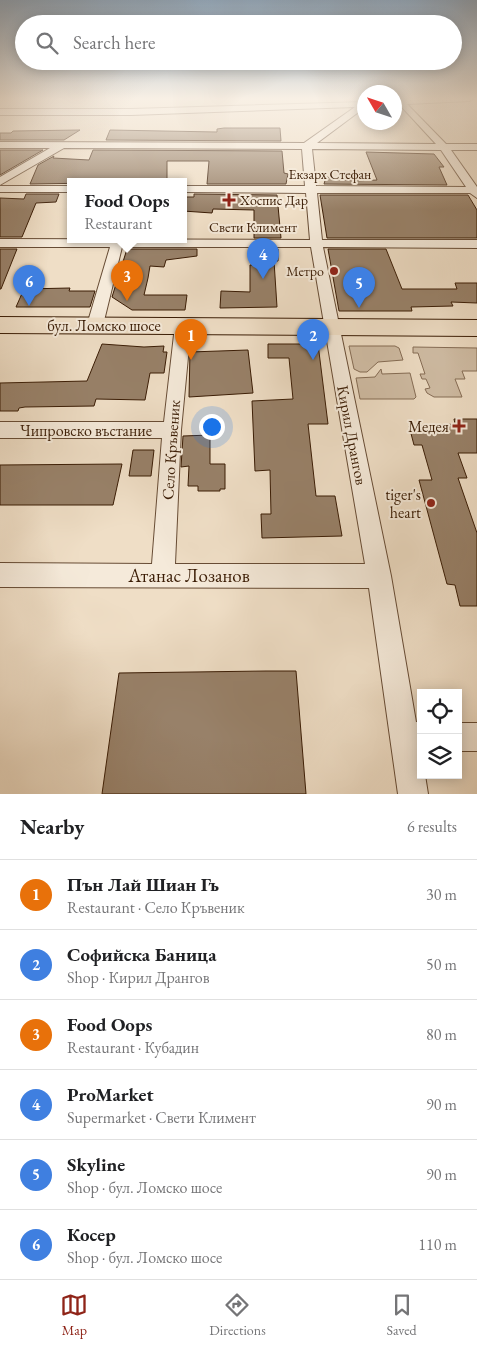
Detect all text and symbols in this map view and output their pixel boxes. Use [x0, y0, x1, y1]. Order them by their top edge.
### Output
search box [15, 15, 462, 70]
icon: search [33, 29, 61, 57]
text: Search here [73, 30, 155, 55]
north arrow [357, 85, 402, 130]
street label: Екзарх Стефан [289, 165, 371, 183]
popup [67, 178, 187, 243]
text: Food Oops [84, 188, 170, 213]
place label: Хоспис Дар [239, 191, 308, 209]
marker: Хоспис Дар [222, 193, 236, 207]
text: Restaurant [84, 213, 152, 234]
street label: Свети Климент [209, 218, 297, 236]
pin: 4 [247, 238, 279, 279]
pin: 3 [111, 260, 143, 301]
place label: Метро [286, 262, 324, 280]
pin: 6 [13, 265, 45, 306]
marker: Метро [328, 265, 340, 277]
pin: 5 [343, 267, 375, 308]
street label: бул. Ломско шосе [47, 315, 161, 336]
pin: 1 [175, 319, 207, 360]
pin: 2 [297, 319, 329, 360]
street label: Кирил Дрангов [332, 383, 372, 487]
street label: Село Кръвеник [157, 399, 185, 501]
your location [199, 414, 225, 440]
place label: Медея [408, 416, 449, 437]
street label: Чипровско въстание [20, 420, 152, 441]
marker: Медея [453, 420, 465, 432]
place label: tiger's heart [385, 484, 421, 523]
marker: tiger's heart [425, 497, 437, 509]
street label: Атанас Лозанов [127, 563, 250, 588]
map controls [417, 689, 462, 779]
button: locate [417, 689, 462, 734]
button: layers [417, 734, 462, 779]
text: Nearby [20, 813, 84, 840]
text: 6 results [407, 816, 457, 837]
text: Пън Лай Шиан Гъ [67, 872, 219, 897]
text: 1 [32, 884, 40, 905]
text: 30 m [426, 884, 457, 905]
text: Restaurant · Село Кръвеник [67, 897, 245, 918]
text: Софийска Баница [67, 942, 217, 967]
text: 2 [32, 954, 40, 975]
text: 50 m [426, 954, 457, 975]
text: Shop · Кирил Дрангов [67, 967, 210, 988]
text: Food Oops [67, 1012, 152, 1037]
text: 3 [32, 1024, 40, 1045]
text: 80 m [426, 1024, 457, 1045]
text: Restaurant · Кубадин [67, 1037, 199, 1058]
text: ProMarket [67, 1082, 154, 1107]
text: 4 [32, 1094, 40, 1115]
text: 90 m [426, 1094, 457, 1115]
text: Supermarket · Свети Климент [67, 1107, 256, 1128]
text: Skyline [67, 1152, 125, 1177]
text: 5 [32, 1164, 40, 1185]
text: 90 m [426, 1164, 457, 1185]
text: Shop · бул. Ломско шосе [67, 1177, 222, 1198]
text: Косер [67, 1222, 116, 1247]
text: 6 [32, 1234, 40, 1255]
text: 110 m [418, 1234, 457, 1255]
text: Shop · бул. Ломско шосе [67, 1247, 222, 1268]
tab: Map [60, 1291, 88, 1339]
tab: Directions [209, 1291, 266, 1339]
tab: Saved [387, 1291, 417, 1339]

